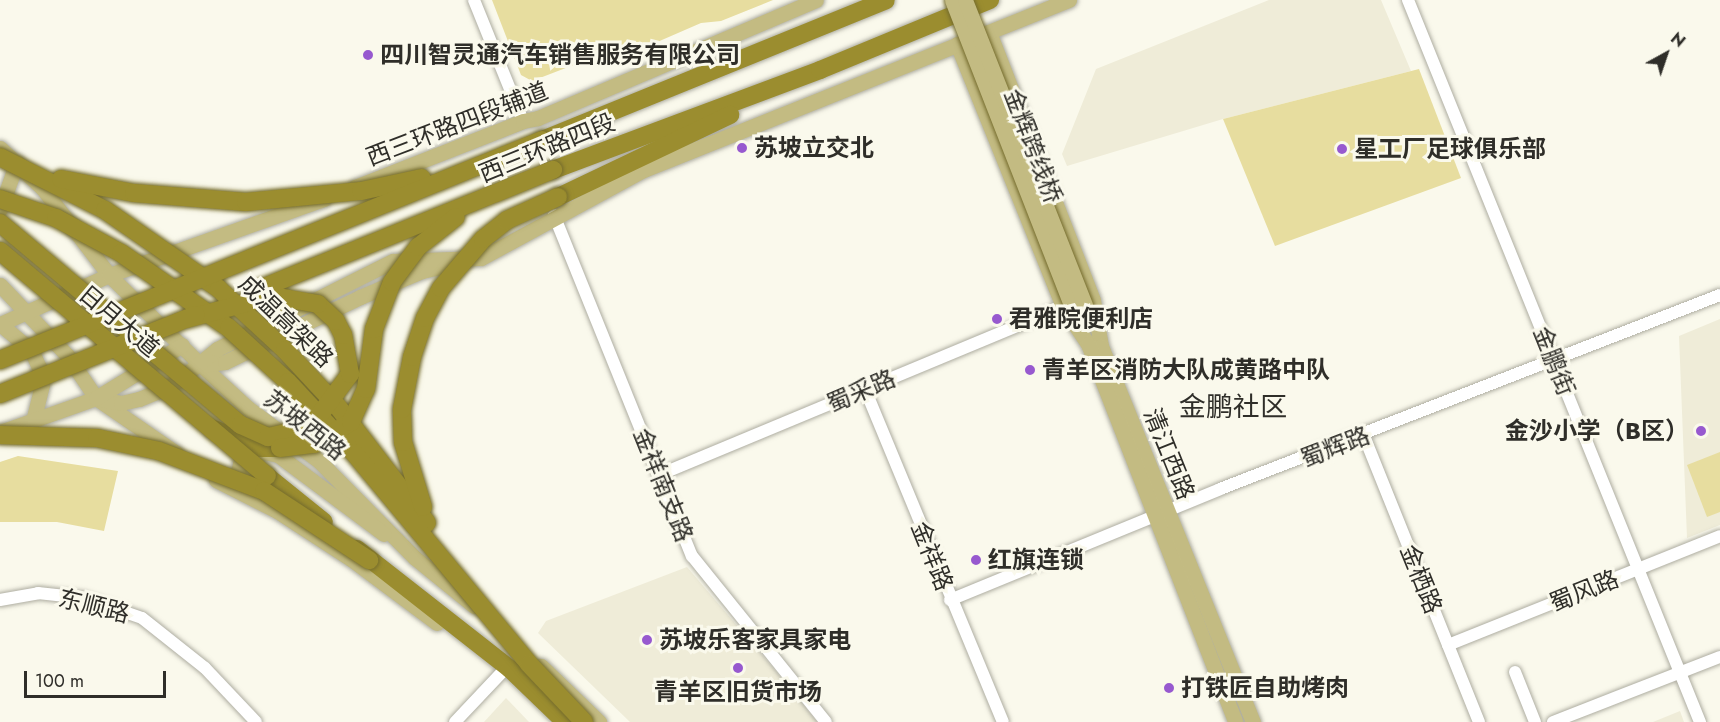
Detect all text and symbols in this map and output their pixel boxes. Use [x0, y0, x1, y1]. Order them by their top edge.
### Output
north arrow [1636, 24, 1696, 84]
text: N [1666, 27, 1690, 53]
place label: 四川智灵通汽车销售服务有限公司 [380, 41, 740, 69]
marker: 四川智灵通汽车销售服务有限公司 [361, 48, 375, 62]
street label: 西三环路四段辅道 [362, 76, 552, 172]
street label: 金辉跨线桥 [998, 85, 1068, 207]
street label: 西三环路四段 [475, 108, 619, 188]
place label: 苏坡立交北 [754, 134, 874, 162]
place label: 星工厂足球俱乐部 [1354, 135, 1546, 163]
marker: 苏坡立交北 [735, 141, 749, 155]
marker: 星工厂足球俱乐部 [1335, 142, 1349, 156]
street label: 成温高架路 [233, 269, 339, 373]
street label: 日月大道 [73, 279, 165, 363]
place label: 君雅院便利店 [1009, 305, 1153, 333]
marker: 君雅院便利店 [990, 312, 1004, 326]
street label: 金鹏街 [1527, 322, 1581, 400]
place label: 青羊区消防大队成黄路中队 [1042, 356, 1330, 384]
marker: 青羊区消防大队成黄路中队 [1023, 363, 1037, 377]
street label: 蜀采路 [822, 364, 900, 418]
street label: 苏坡西路 [258, 384, 352, 466]
district label: 金鹏社区 [1179, 391, 1287, 423]
street label: 清江西路 [1138, 404, 1200, 504]
place label: 金沙小学（B区） [1505, 417, 1689, 445]
street label: 蜀辉路 [1296, 421, 1374, 473]
street label: 金祥南支路 [627, 424, 699, 546]
marker: 金沙小学（B区） [1694, 424, 1708, 438]
street label: 金祥路 [905, 517, 959, 595]
street label: 金栖路 [1394, 540, 1448, 618]
place label: 红旗连锁 [988, 546, 1084, 574]
marker: 红旗连锁 [969, 553, 983, 567]
street label: 蜀风路 [1545, 564, 1623, 618]
street label: 东顺路 [56, 583, 132, 629]
place label: 苏坡乐客家具家电 [659, 626, 851, 654]
marker: 苏坡乐客家具家电 [640, 633, 654, 647]
scale bar [27, 659, 170, 697]
marker: 青羊区旧货市场 [731, 661, 745, 675]
text: 100 m [35, 668, 84, 694]
place label: 打铁匠自助烤肉 [1181, 674, 1349, 702]
place label: 青羊区旧货市场 [654, 678, 822, 706]
marker: 打铁匠自助烤肉 [1162, 681, 1176, 695]

